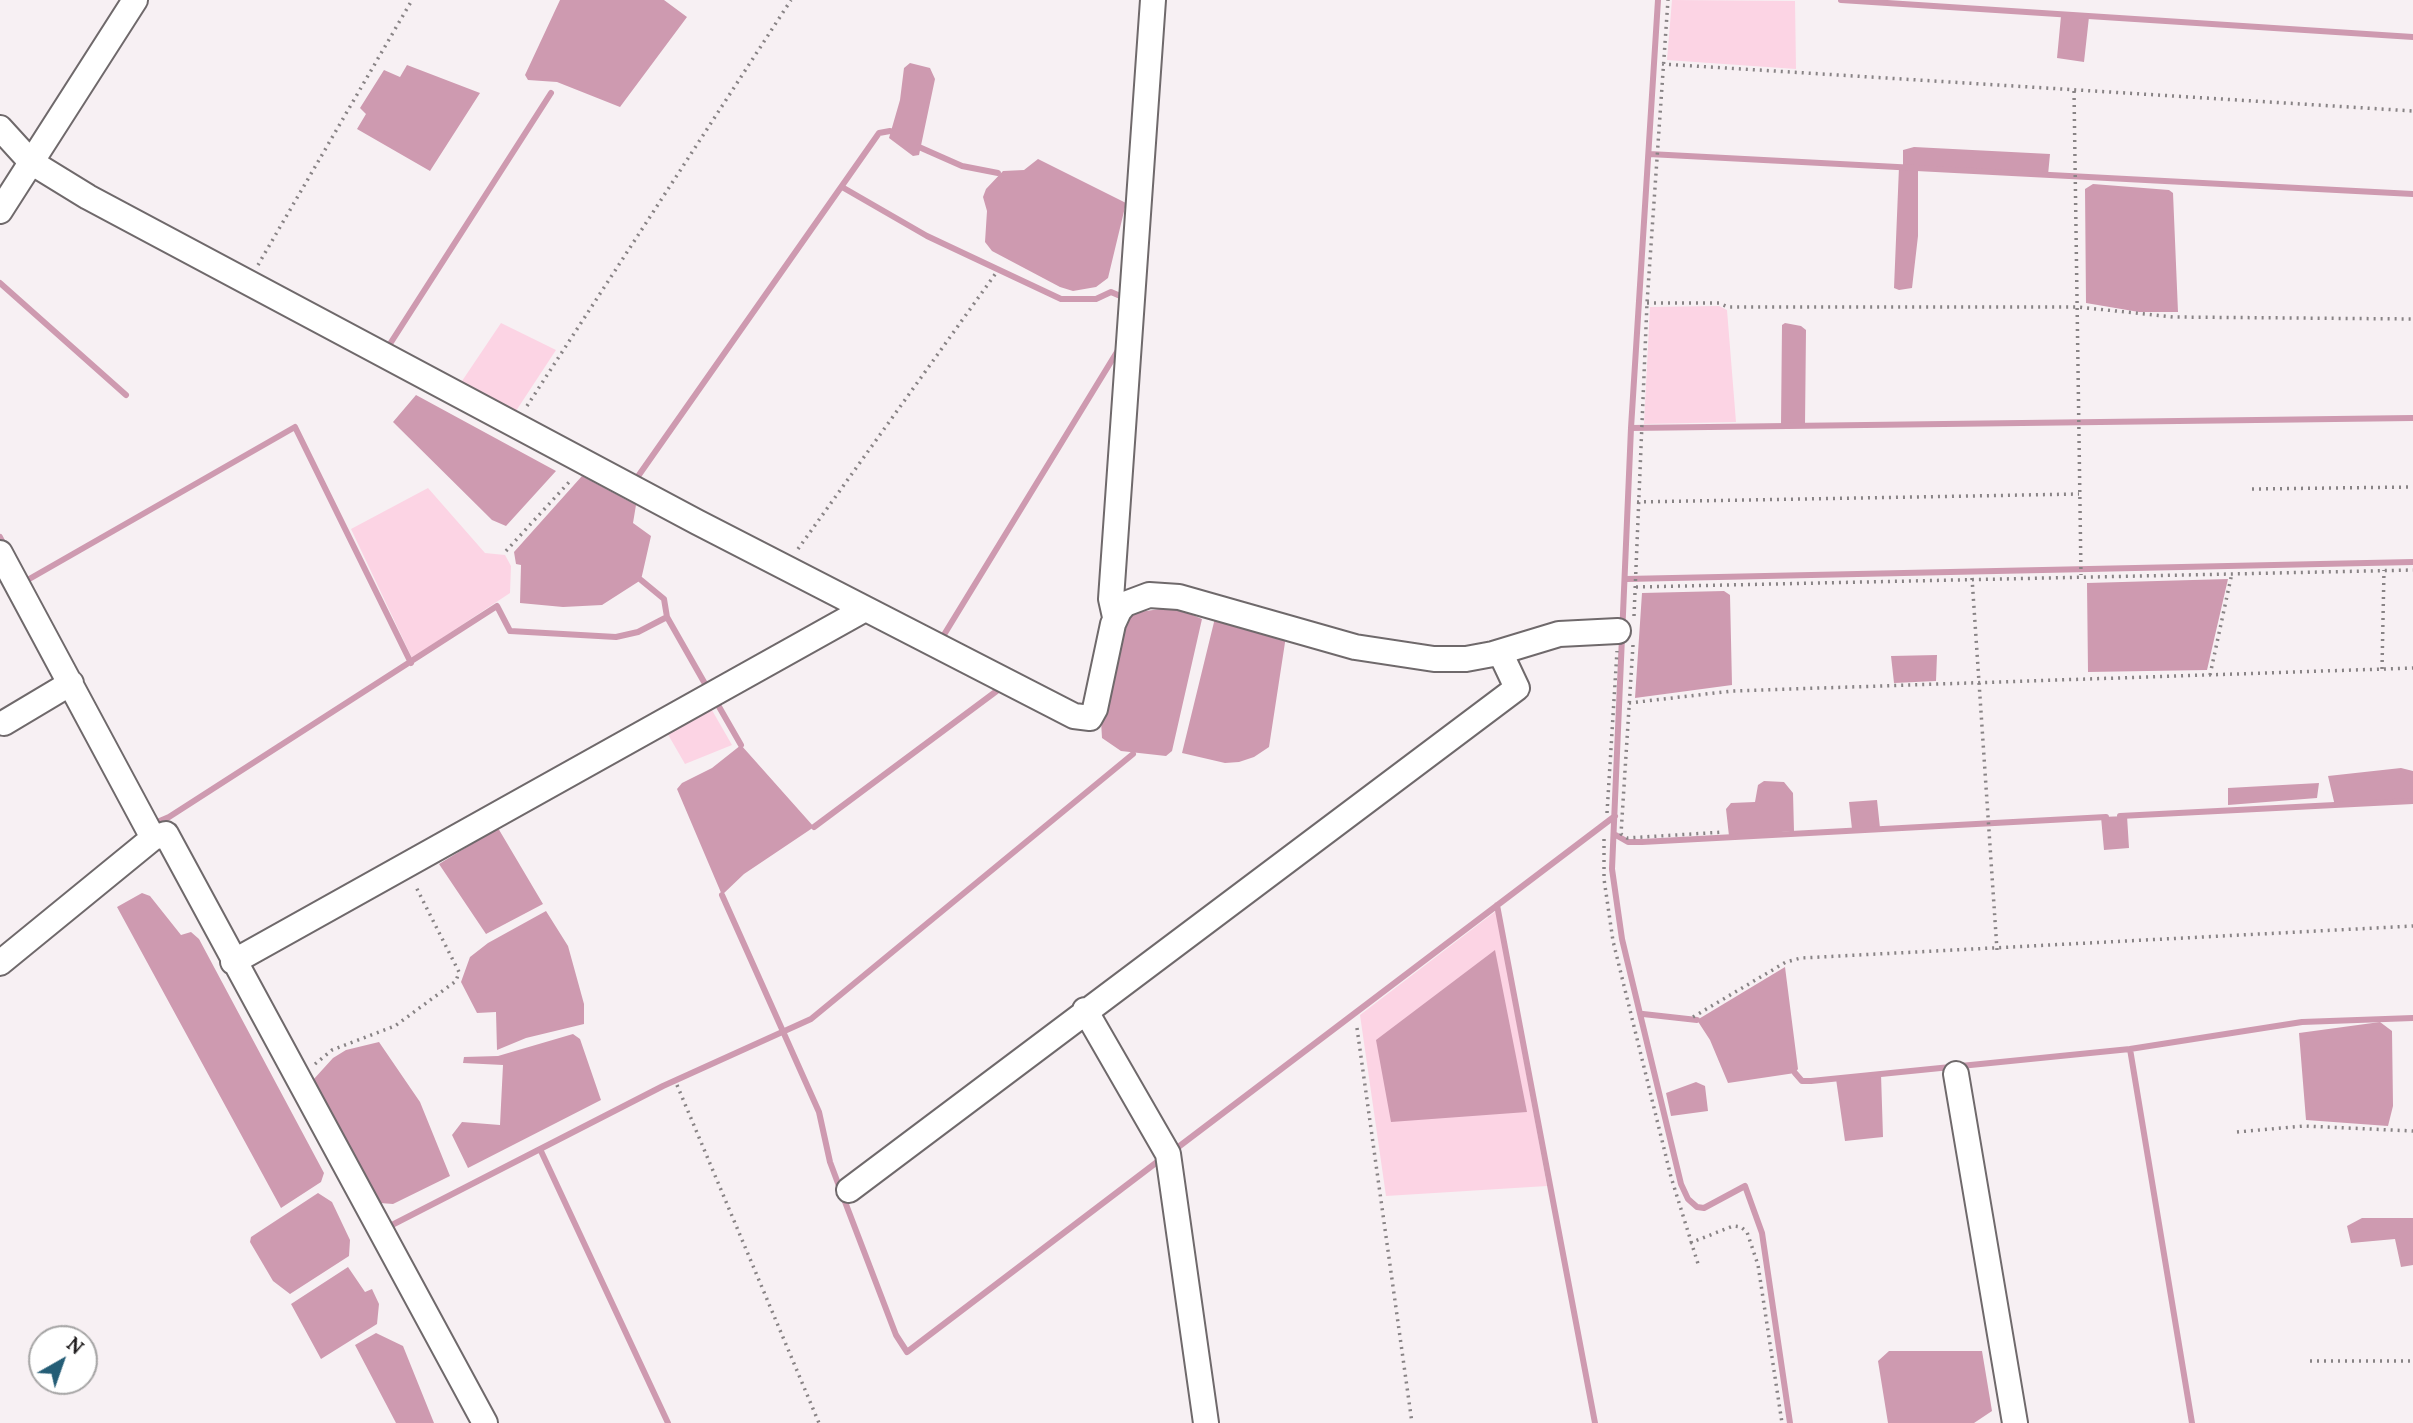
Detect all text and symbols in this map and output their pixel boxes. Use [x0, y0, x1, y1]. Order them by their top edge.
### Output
north arrow [28, 1325, 98, 1395]
text: N [62, 1332, 89, 1359]

